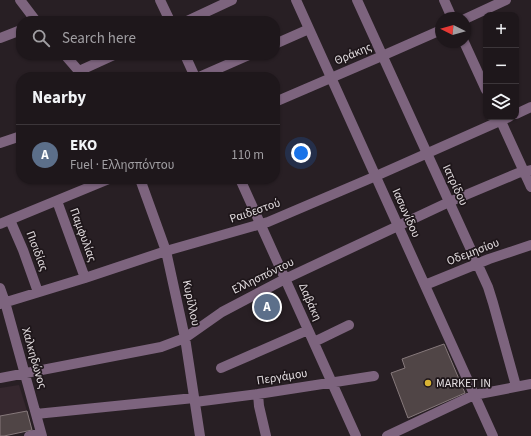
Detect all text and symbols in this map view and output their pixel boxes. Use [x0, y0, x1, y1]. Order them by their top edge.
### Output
north arrow [435, 12, 471, 48]
map controls [483, 12, 519, 120]
button: + [483, 12, 519, 48]
search box [16, 16, 280, 60]
icon: search [30, 27, 52, 49]
text: Search here [62, 28, 136, 49]
street label: Θράκης [332, 39, 374, 69]
button: − [483, 48, 519, 84]
button: layers [483, 84, 519, 120]
text: Nearby [32, 86, 86, 110]
text: ΕΚΟ [70, 135, 97, 156]
your location [291, 143, 311, 163]
text: A [41, 146, 49, 164]
text: 110 m [231, 146, 264, 164]
text: Fuel · Ελλησπόντου [70, 156, 174, 174]
street label: Ιατρίδου [438, 162, 472, 208]
street label: Ιασωνίδου [388, 186, 424, 240]
street label: Ραιδεστού [227, 194, 283, 228]
street label: Παμφυλίας [65, 206, 101, 264]
street label: Πισιδίας [22, 228, 52, 274]
street label: Οδεμησίου [444, 234, 502, 270]
street label: Ελλησπόντου [229, 254, 297, 298]
street label: Κυρίλλου [178, 279, 204, 327]
street label: Δαβάκη [294, 280, 326, 324]
pin: A [254, 292, 280, 322]
street label: Χαλκηδώνος [17, 325, 51, 391]
street label: Περγάμου [255, 365, 309, 389]
place label: MARKET IN [436, 375, 491, 392]
marker: MARKET IN [423, 378, 433, 388]

